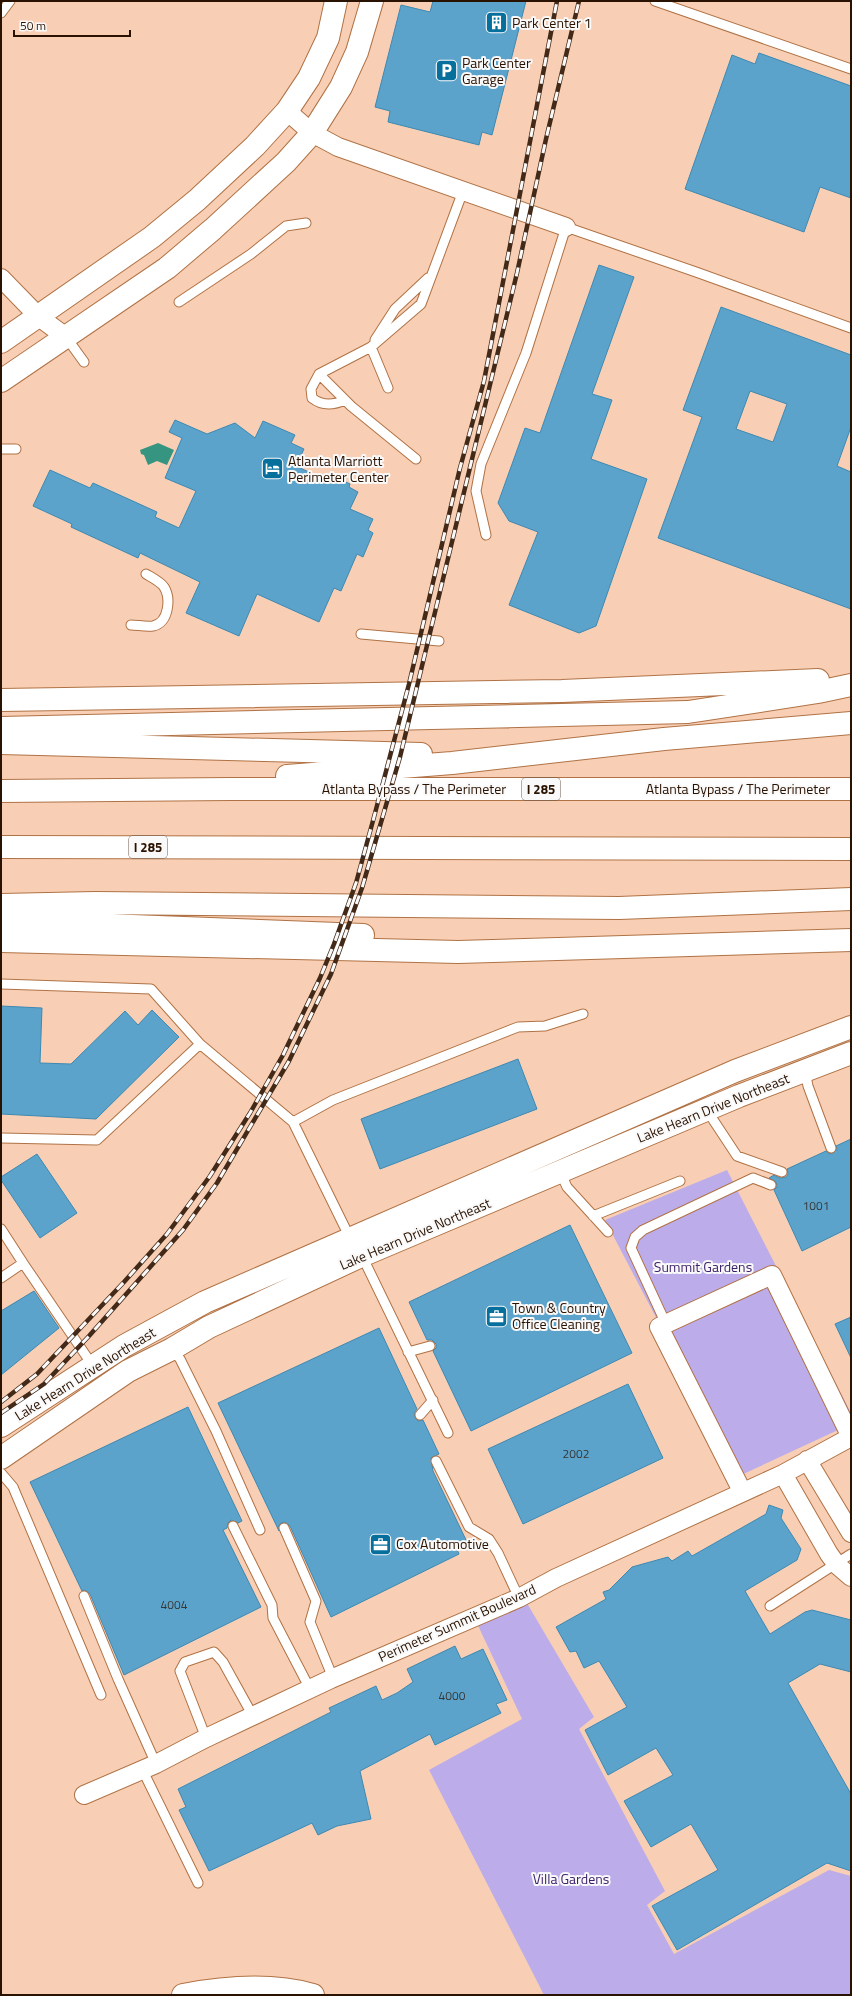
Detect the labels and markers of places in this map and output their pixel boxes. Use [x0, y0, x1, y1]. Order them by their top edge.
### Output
building icon: Park Center 1 [484, 10, 510, 36]
place label: Park Center 1 [512, 12, 592, 33]
place label: Park Center Garage [462, 52, 531, 89]
parking icon: Park Center Garage [433, 58, 459, 84]
place label: Atlanta Marriott Perimeter Center [288, 450, 389, 487]
hotel icon: Atlanta Marriott Perimeter Center [259, 456, 285, 482]
place label: Town & Country Office Cleaning [512, 1297, 606, 1334]
office icon: Town & Country Office Cleaning [483, 1303, 509, 1329]
office icon: Cox Automotive [367, 1531, 393, 1557]
place label: Cox Automotive [396, 1533, 489, 1554]

